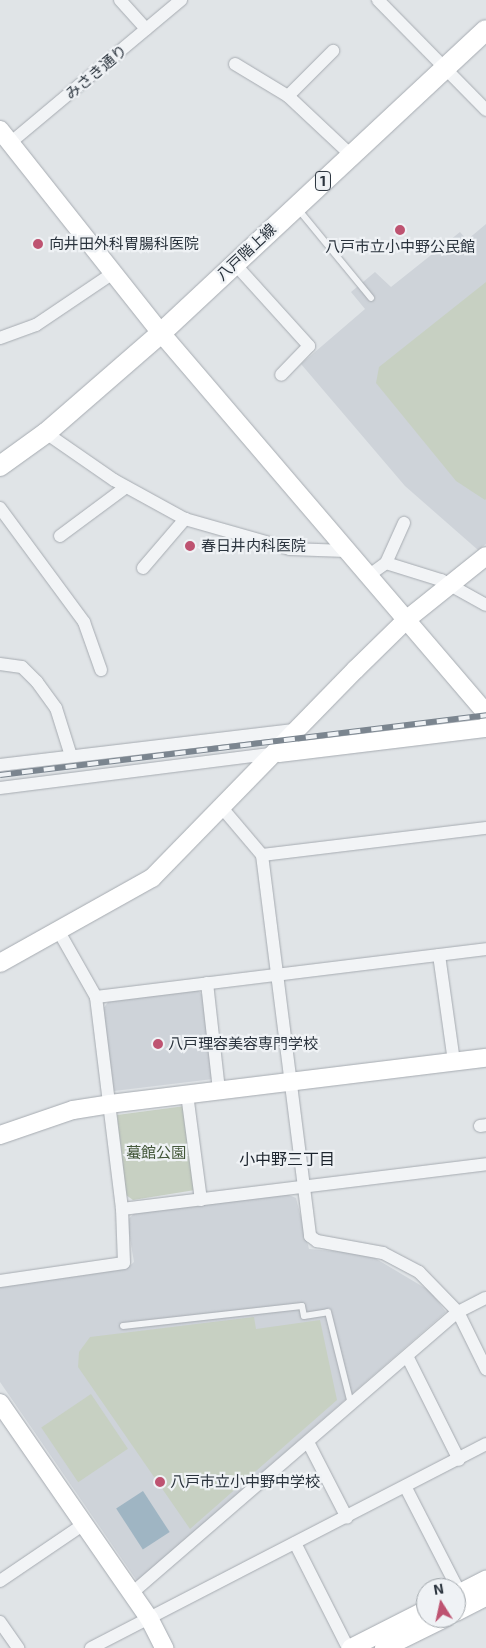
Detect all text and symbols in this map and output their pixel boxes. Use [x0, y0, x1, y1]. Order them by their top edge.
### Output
street label: みさき通り [61, 41, 131, 103]
road number: 1 [314, 170, 332, 192]
street label: 八戸階上線 [212, 220, 280, 284]
marker: 八戸市立小中野公民館 [394, 224, 406, 236]
place label: 向井田外科胃腸科医院 [49, 235, 199, 253]
marker: 向井田外科胃腸科医院 [31, 237, 45, 251]
place label: 八戸市立小中野公民館 [325, 238, 475, 256]
place label: 春日井内科医院 [201, 537, 306, 555]
marker: 春日井内科医院 [183, 539, 197, 553]
place label: 八戸理容美容専門学校 [168, 1035, 318, 1053]
marker: 八戸理容美容専門学校 [152, 1038, 164, 1050]
park label: 蟇館公園 [126, 1144, 186, 1162]
district label: 小中野三丁目 [239, 1149, 335, 1169]
place label: 八戸市立小中野中学校 [170, 1473, 320, 1491]
marker: 八戸市立小中野中学校 [154, 1476, 166, 1488]
north arrow [416, 1578, 466, 1628]
text: N [432, 1579, 445, 1598]

